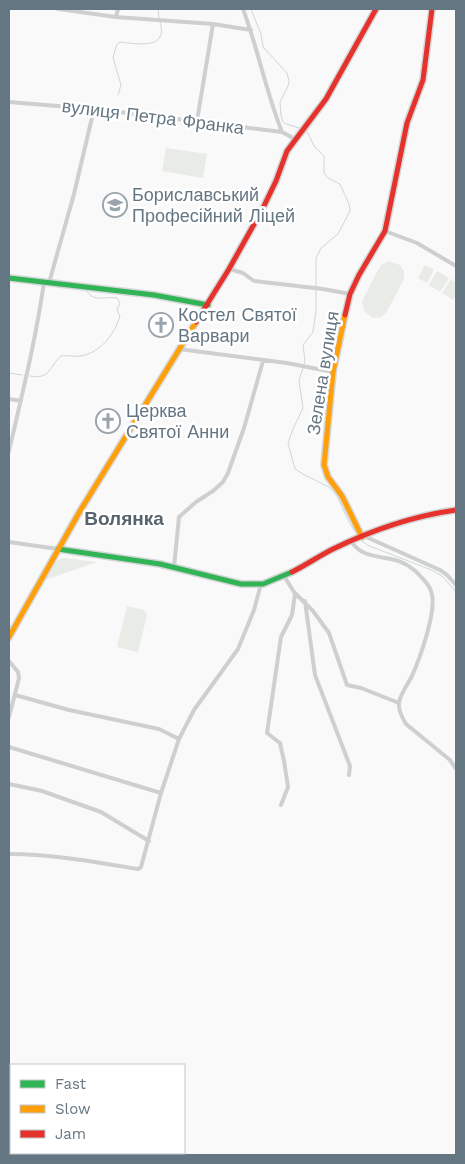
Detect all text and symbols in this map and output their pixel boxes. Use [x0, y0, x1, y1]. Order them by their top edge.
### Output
street label: вулиця Петра Франка [61, 95, 246, 138]
place label: Бориславський Професійний Ліцей [132, 184, 295, 226]
school or university icon: Бориславський Професійний Ліцей [102, 192, 128, 218]
place label: Костел Святої Варвари [178, 304, 297, 346]
street label: Зелена вулиця [302, 309, 343, 436]
church icon: Костел Святої Варвари [148, 312, 174, 338]
place label: Церква Святої Анни [126, 400, 229, 442]
church icon: Церква Святої Анни [95, 408, 121, 434]
district label: Волянка [84, 507, 164, 530]
legend [10, 1064, 185, 1154]
text: Fast [55, 1075, 87, 1093]
text: Slow [55, 1100, 91, 1118]
text: Jam [55, 1125, 86, 1143]

